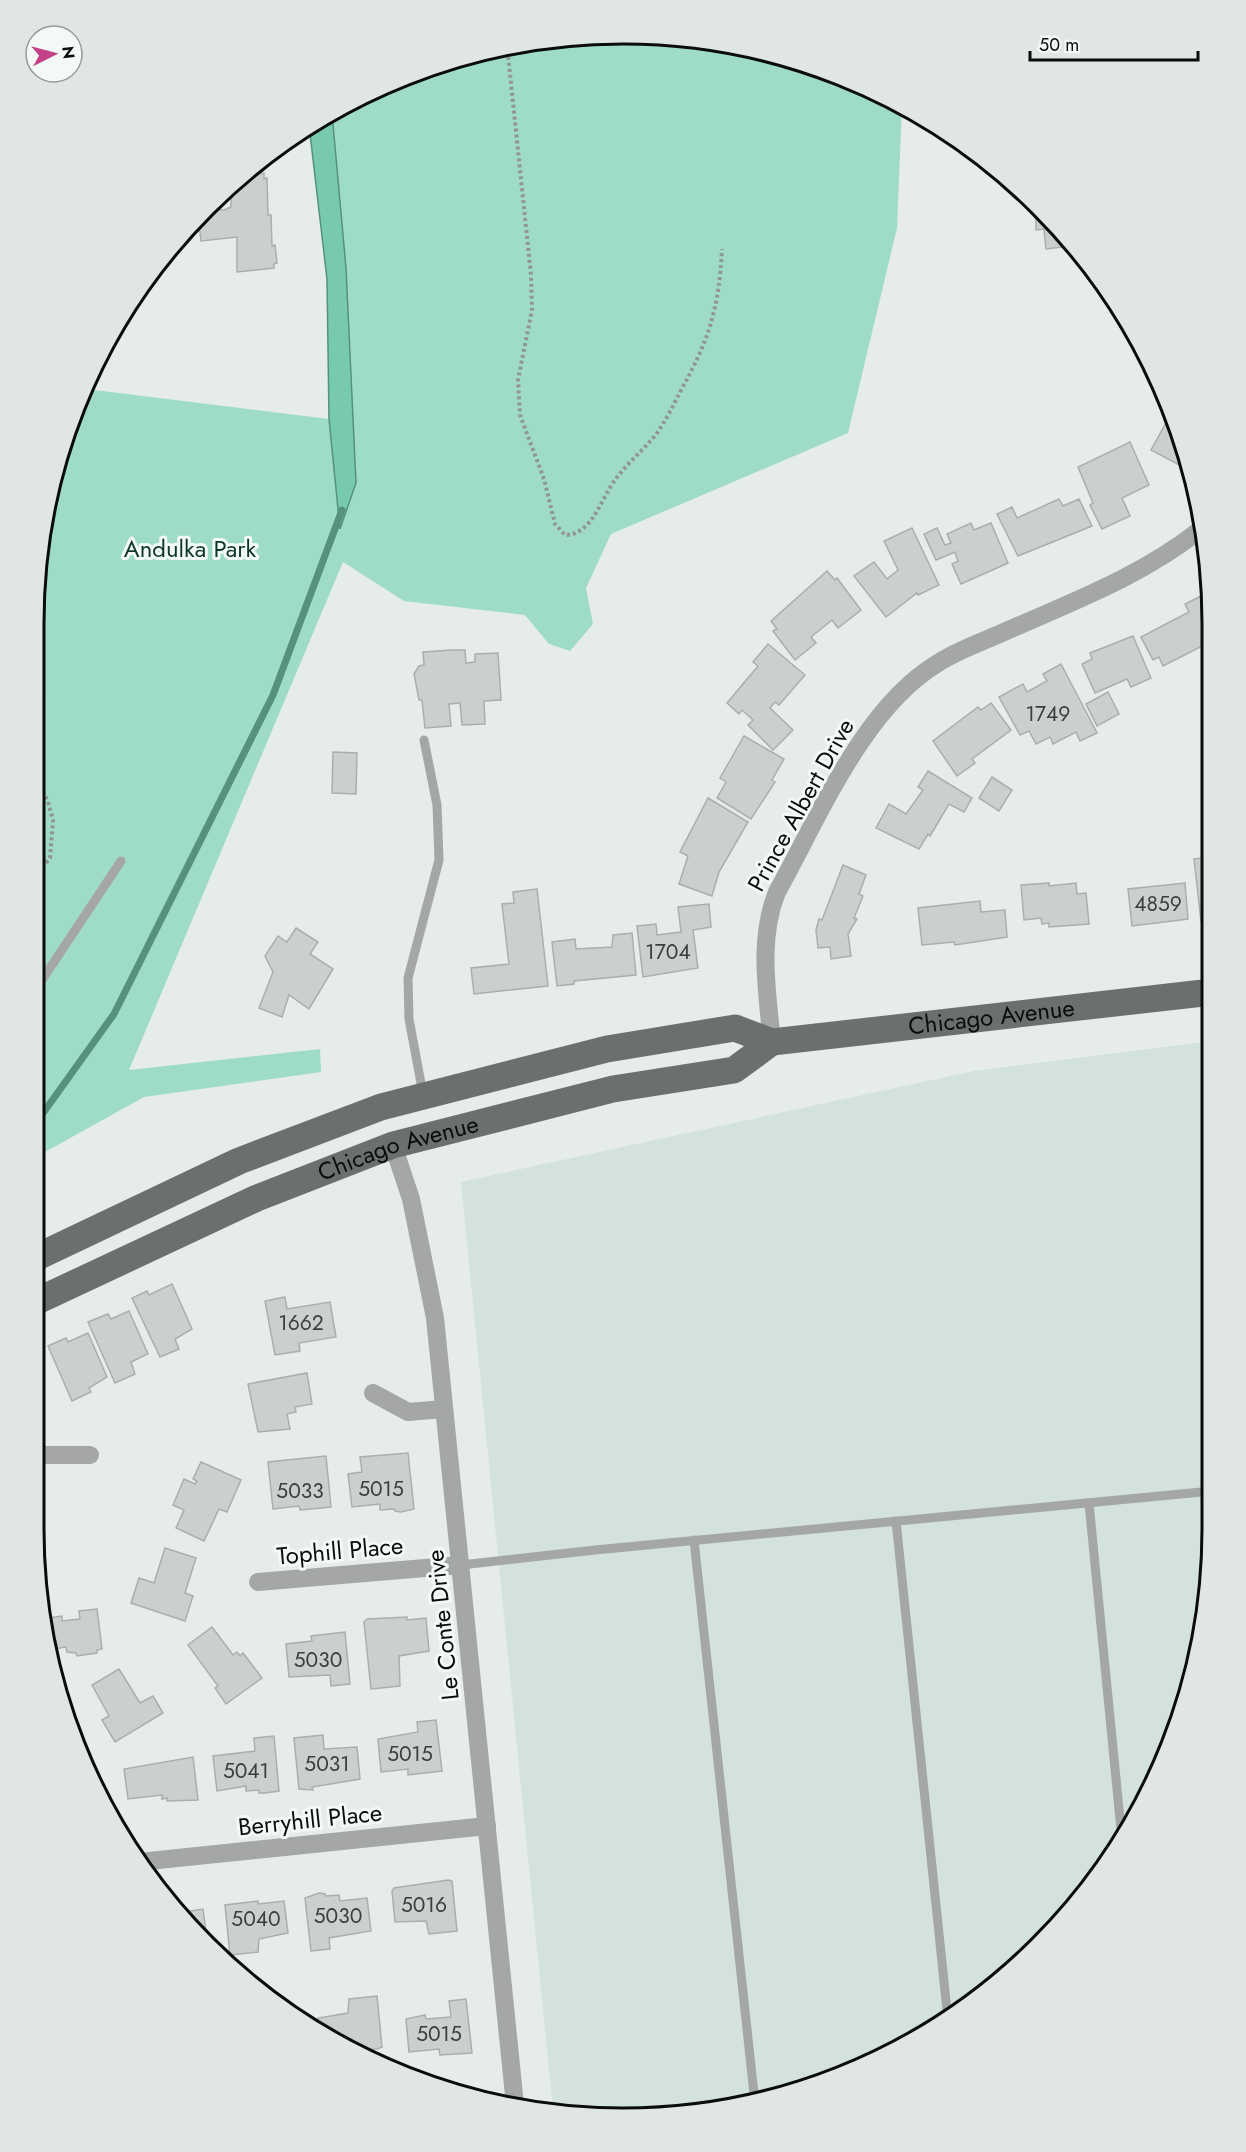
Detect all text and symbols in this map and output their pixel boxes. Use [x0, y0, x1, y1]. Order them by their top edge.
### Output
north arrow [24, 24, 84, 84]
scale bar [1030, 24, 1198, 62]
text: 50 m [1039, 32, 1079, 58]
text: N [56, 45, 81, 60]
park label: Andulka Park [124, 531, 257, 566]
house number: 1749 [1026, 699, 1070, 729]
street label: Prince Albert Drive [739, 712, 863, 898]
house number: 4859 [1134, 889, 1182, 919]
house number: 1704 [645, 937, 691, 967]
street label: Chicago Avenue [906, 990, 1076, 1043]
street label: Chicago Avenue [312, 1106, 482, 1190]
house number: 1662 [278, 1308, 324, 1338]
house number: 5015 [358, 1474, 404, 1504]
house number: 5033 [276, 1476, 324, 1506]
street label: Tophill Place [275, 1528, 405, 1573]
street label: Le Conte Drive [417, 1548, 468, 1702]
house number: 5030 [294, 1645, 342, 1675]
house number: 5015 [387, 1739, 433, 1769]
house number: 5031 [304, 1749, 350, 1779]
house number: 5041 [223, 1756, 269, 1786]
street label: Berryhill Place [236, 1795, 384, 1844]
house number: 5016 [401, 1890, 447, 1920]
house number: 5030 [314, 1901, 362, 1931]
house number: 5040 [231, 1904, 281, 1934]
house number: 5015 [416, 2019, 462, 2049]

